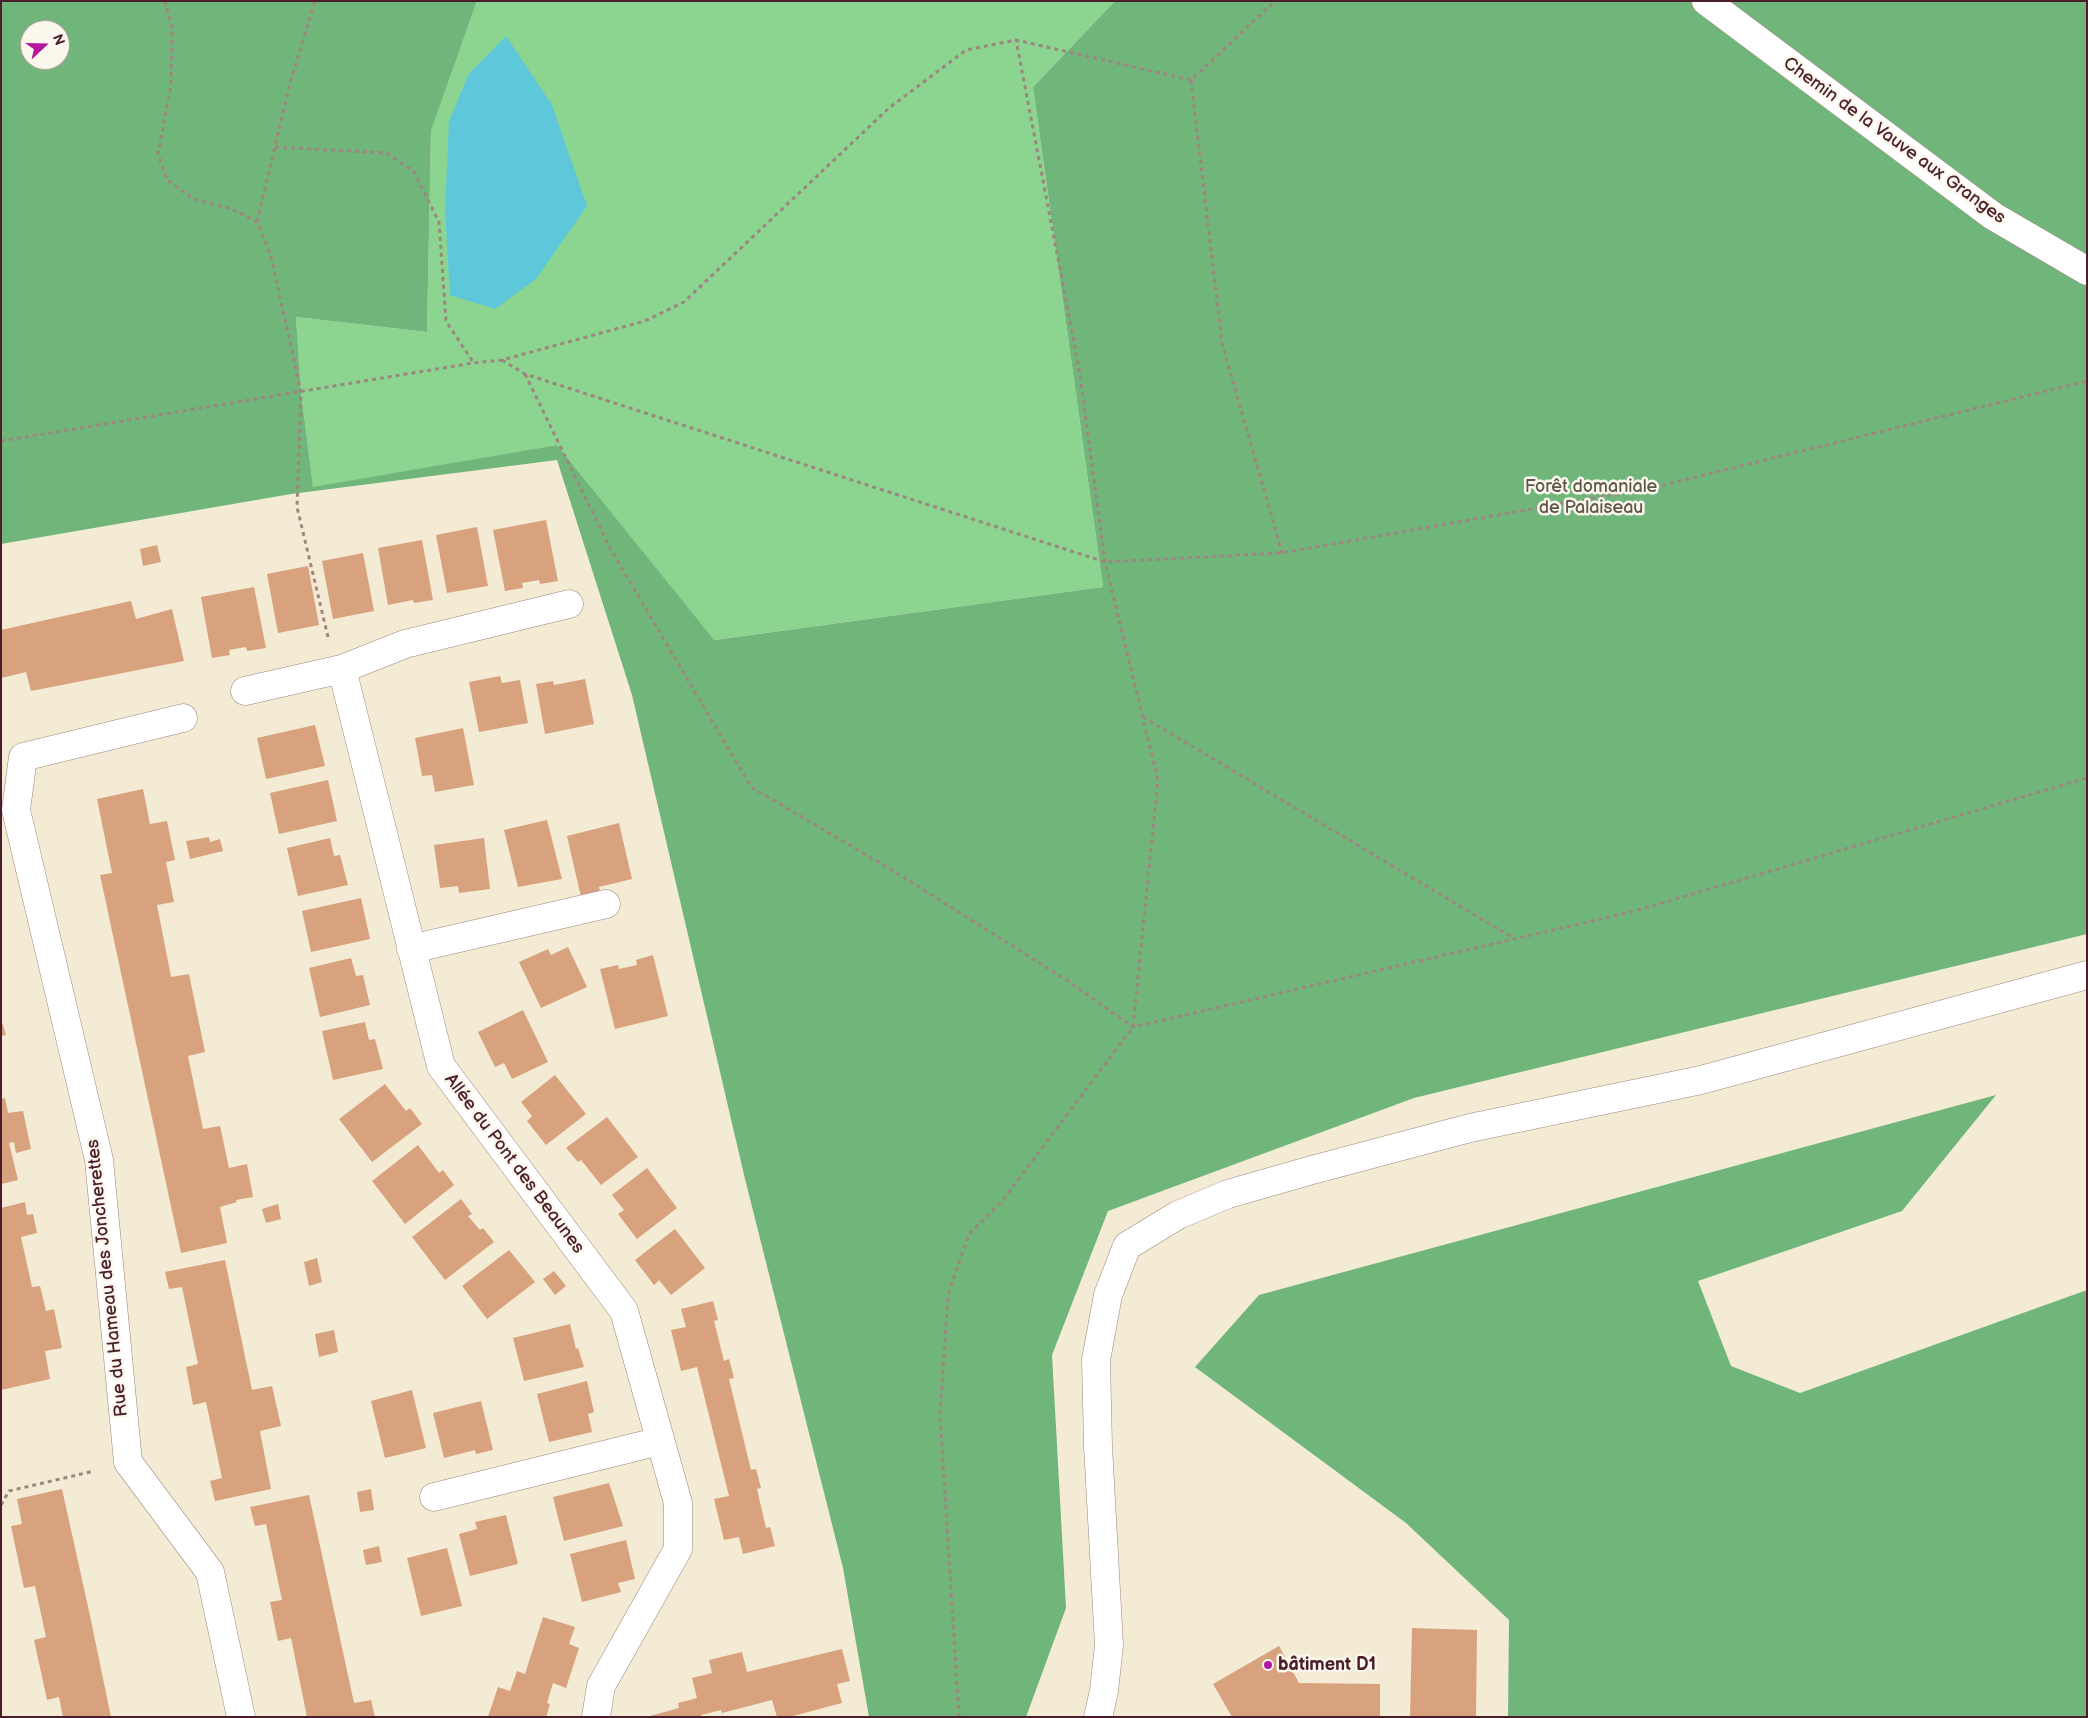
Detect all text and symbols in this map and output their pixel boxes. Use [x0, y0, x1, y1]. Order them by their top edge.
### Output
north arrow [20, 20, 70, 70]
text: N [49, 32, 68, 48]
street label: Chemin de la Vauve aux Granges [1779, 53, 2009, 229]
park label: Forêt domaniale de Palaiseau [1525, 476, 1657, 518]
street label: Allée du Pont des Beaunes [439, 1070, 589, 1258]
street label: Rue du Hameau des Joncherettes [83, 1138, 133, 1418]
place label: bâtiment D1 [1278, 1654, 1376, 1676]
marker: bâtiment D1 [1262, 1659, 1274, 1671]

